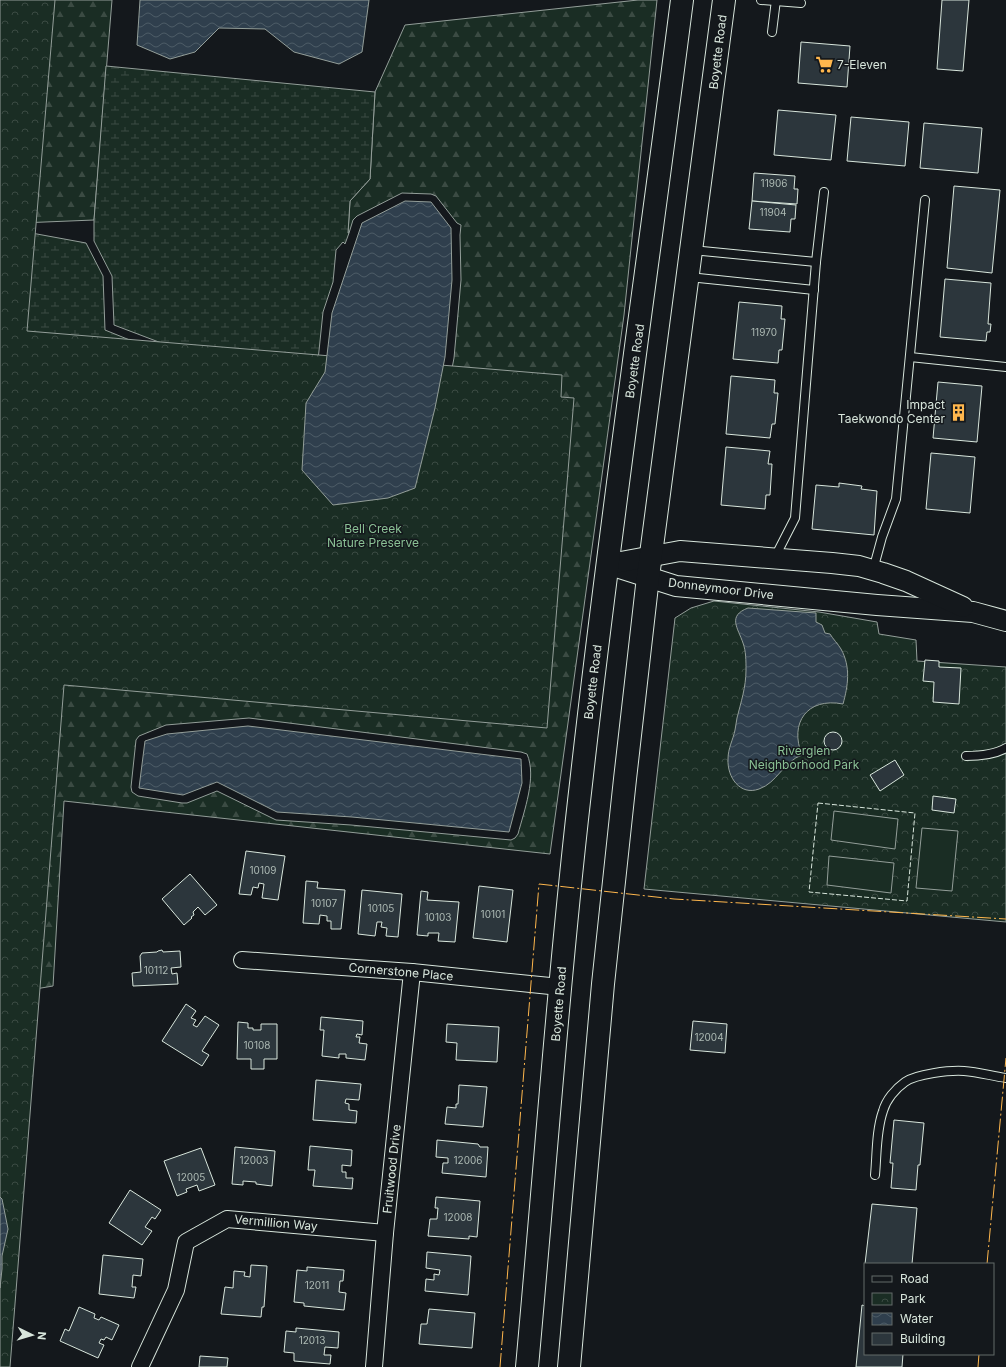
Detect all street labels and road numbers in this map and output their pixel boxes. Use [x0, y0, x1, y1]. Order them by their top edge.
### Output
street label: Boyette Road [705, 14, 730, 90]
street label: Boyette Road [622, 323, 647, 399]
street label: Donneymoor Drive [667, 575, 775, 602]
street label: Boyette Road [580, 644, 605, 720]
street label: Cornerstone Place [348, 959, 454, 984]
street label: Boyette Road [548, 966, 569, 1042]
street label: Fruitwood Drive [379, 1123, 404, 1214]
street label: Vermillion Way [234, 1211, 319, 1234]

